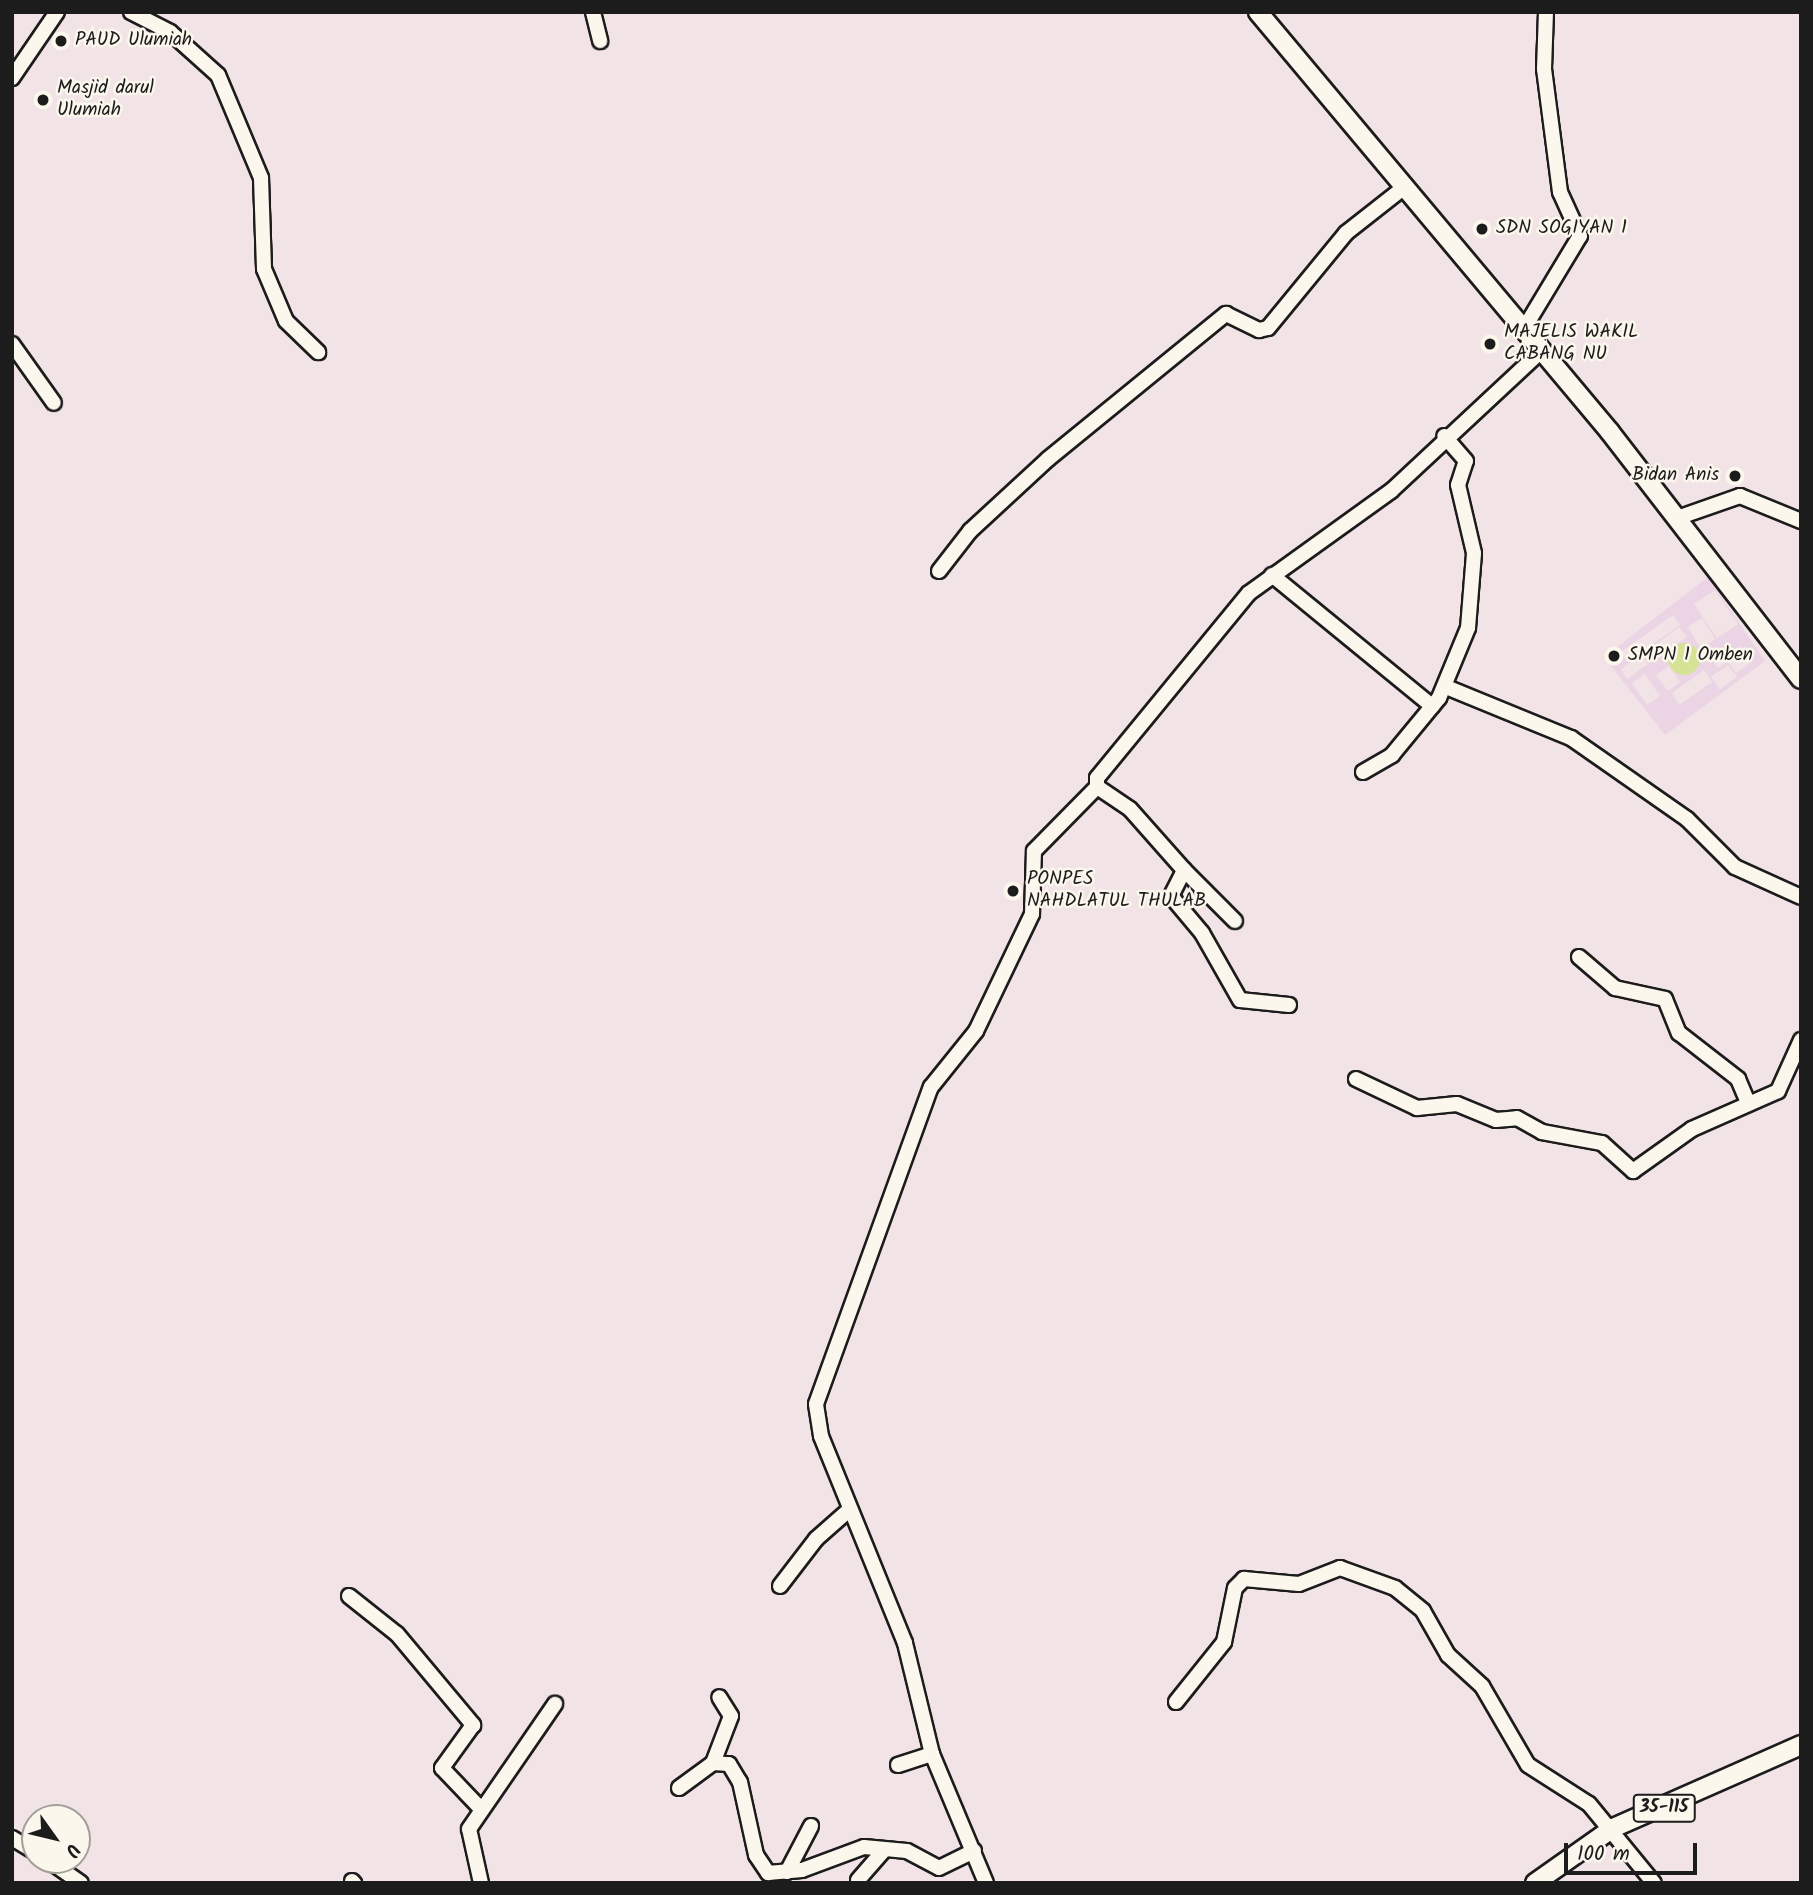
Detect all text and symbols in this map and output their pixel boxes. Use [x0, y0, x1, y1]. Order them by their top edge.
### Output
place label: PAUD Ulumiah [75, 30, 192, 52]
marker: PAUD Ulumiah [53, 33, 69, 49]
place label: Masjid darul Ulumiah [57, 78, 154, 122]
marker: Masjid darul Ulumiah [35, 92, 51, 108]
place label: SDN SOGIYAN 1 [1496, 218, 1627, 240]
marker: SDN SOGIYAN 1 [1474, 221, 1490, 237]
place label: MAJELIS WAKIL CABANG NU [1504, 322, 1638, 366]
marker: MAJELIS WAKIL CABANG NU [1482, 336, 1498, 352]
place label: Bidan Anis [1632, 465, 1719, 487]
marker: Bidan Anis [1725, 466, 1745, 486]
place label: SMPN 1 Omben [1628, 645, 1753, 667]
marker: SMPN 1 Omben [1606, 648, 1622, 664]
place label: PONPES NAHDLATUL THULAB [1027, 869, 1206, 913]
marker: PONPES NAHDLATUL THULAB [1005, 883, 1021, 899]
road number: 35-115 [1632, 1794, 1696, 1822]
north arrow [21, 1804, 91, 1874]
scale bar [1568, 1828, 1701, 1872]
text: U [56, 1837, 87, 1863]
text: 100 m [1577, 1838, 1630, 1871]

